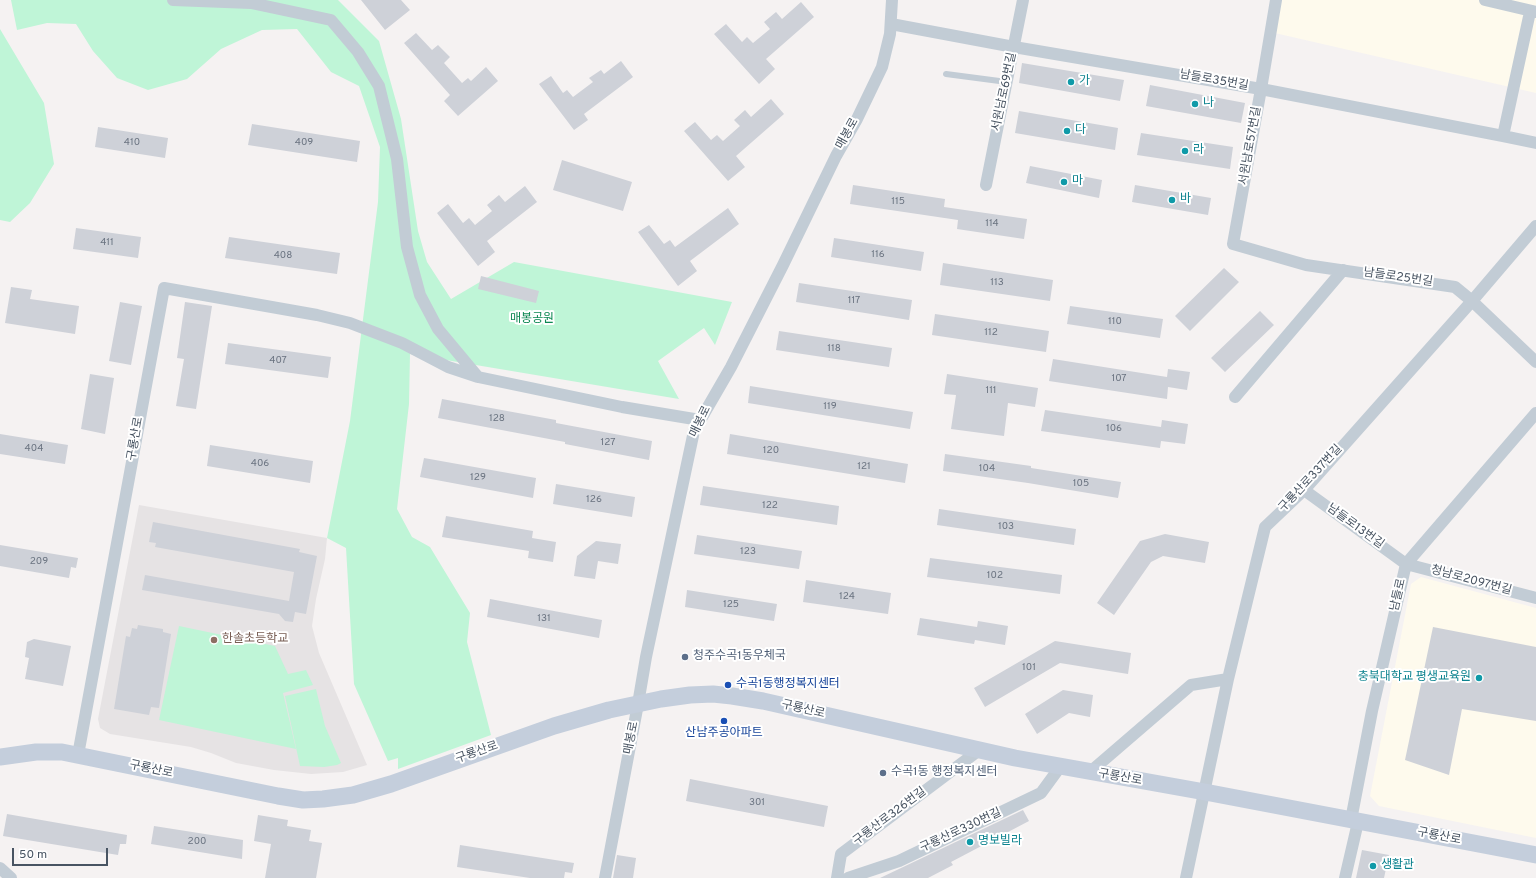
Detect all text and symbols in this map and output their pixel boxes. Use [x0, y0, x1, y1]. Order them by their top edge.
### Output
street label: 서원남로69번길 [990, 51, 1020, 133]
street label: 남들로35번길 [1178, 68, 1250, 94]
place label: 가 [1079, 75, 1090, 89]
marker: 가 [1066, 77, 1076, 87]
place label: 나 [1203, 97, 1214, 111]
marker: 나 [1190, 99, 1200, 109]
street label: 서원남로57번길 [1237, 105, 1265, 187]
street label: 매봉로 [834, 116, 862, 152]
place label: 다 [1075, 124, 1086, 138]
marker: 다 [1062, 126, 1072, 136]
house number: 410 [124, 137, 140, 149]
house number: 409 [295, 137, 313, 149]
place label: 라 [1193, 144, 1204, 158]
marker: 라 [1180, 146, 1190, 156]
place label: 마 [1072, 175, 1083, 189]
marker: 마 [1059, 177, 1069, 187]
place label: 바 [1180, 193, 1191, 207]
marker: 바 [1167, 195, 1177, 205]
house number: 115 [891, 196, 905, 208]
house number: 114 [985, 218, 999, 230]
house number: 411 [100, 237, 114, 249]
house number: 116 [871, 249, 885, 261]
house number: 408 [274, 250, 292, 262]
street label: 남들로25번길 [1362, 266, 1434, 290]
house number: 113 [990, 277, 1004, 289]
house number: 117 [848, 295, 860, 307]
park label: 매봉공원 [510, 313, 554, 327]
house number: 110 [1108, 316, 1122, 328]
house number: 112 [984, 327, 998, 339]
house number: 118 [827, 343, 841, 355]
house number: 407 [269, 355, 287, 367]
house number: 107 [1111, 373, 1127, 385]
house number: 111 [985, 385, 997, 397]
house number: 119 [823, 401, 837, 413]
street label: 매봉로 [687, 404, 715, 440]
house number: 128 [489, 413, 505, 425]
street label: 구룡산로 [125, 416, 147, 462]
house number: 106 [1106, 423, 1122, 435]
house number: 127 [601, 437, 615, 449]
street label: 구룡산로337번길 [1276, 442, 1346, 516]
house number: 404 [25, 443, 43, 455]
house number: 120 [763, 445, 779, 457]
house number: 406 [251, 458, 269, 470]
house number: 121 [857, 461, 871, 473]
house number: 104 [979, 463, 995, 475]
house number: 129 [470, 472, 486, 484]
house number: 105 [1073, 478, 1089, 490]
house number: 126 [586, 494, 602, 506]
house number: 122 [762, 500, 778, 512]
street label: 남들로13번길 [1324, 502, 1386, 552]
house number: 103 [998, 521, 1014, 533]
house number: 123 [740, 546, 756, 558]
house number: 209 [30, 556, 48, 568]
street label: 청남로2097번길 [1429, 563, 1513, 599]
house number: 102 [987, 570, 1003, 582]
street label: 남들로 [1388, 577, 1410, 613]
house number: 124 [839, 591, 855, 603]
house number: 125 [723, 599, 739, 611]
house number: 131 [537, 613, 551, 625]
place label: 한솔초등학교 [222, 633, 288, 647]
marker: 한솔초등학교 [209, 635, 219, 645]
place label: 청주수곡1동우체국 [693, 650, 786, 664]
marker: 청주수곡1동우체국 [680, 652, 690, 662]
house number: 101 [1022, 662, 1036, 674]
place label: 충북대학교 평생교육원 [1358, 671, 1471, 685]
marker: 충북대학교 평생교육원 [1474, 673, 1484, 683]
place label: 수곡1동행정복지센터 [736, 678, 840, 692]
marker: 수곡1동행정복지센터 [723, 680, 733, 690]
street label: 구룡산로 [780, 698, 826, 722]
marker: 산남주공아파트 [719, 716, 729, 726]
street label: 매봉로 [622, 720, 642, 756]
place label: 산남주공아파트 [685, 727, 763, 741]
street label: 구룡산로 [454, 739, 500, 767]
street label: 구룡산로 [128, 758, 174, 782]
place label: 수곡1동 행정복지센터 [891, 766, 998, 780]
street label: 구룡산로 [1097, 767, 1143, 789]
marker: 수곡1동 행정복지센터 [878, 768, 888, 778]
street label: 구룡산로326번길 [851, 785, 929, 849]
house number: 301 [749, 797, 765, 809]
street label: 구룡산로330번길 [918, 806, 1004, 856]
street label: 구룡산로 [1416, 826, 1462, 848]
place label: 명보빌라 [978, 835, 1022, 849]
house number: 200 [188, 836, 206, 848]
marker: 명보빌라 [965, 837, 975, 847]
scale bar [14, 840, 110, 866]
text: 50 m [19, 847, 47, 863]
place label: 생활관 [1381, 859, 1414, 873]
marker: 생활관 [1368, 861, 1378, 871]

